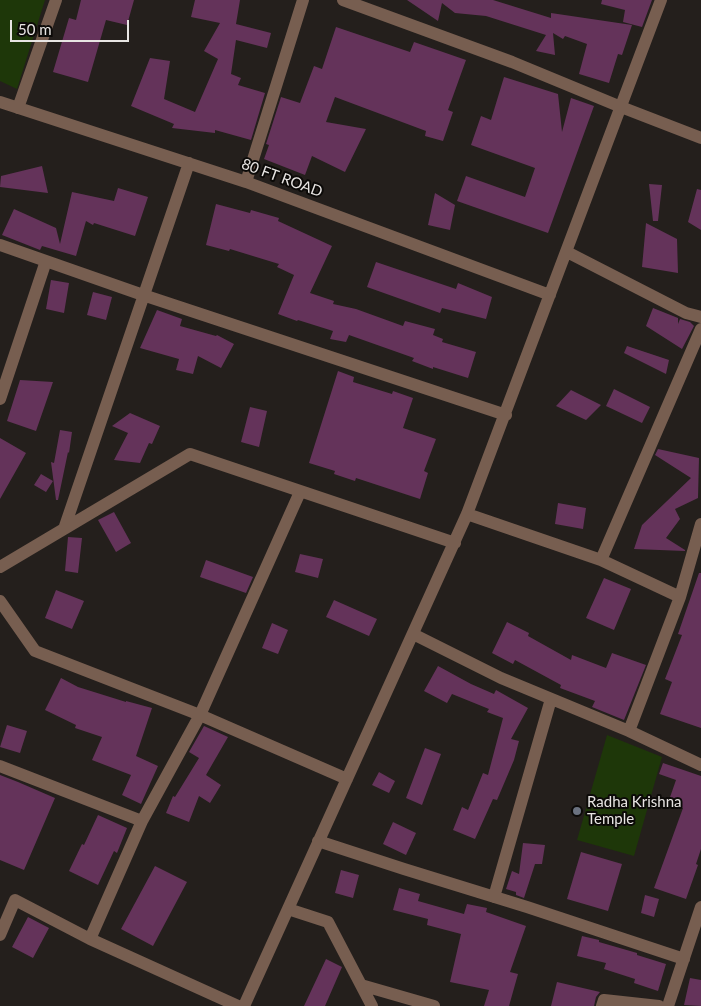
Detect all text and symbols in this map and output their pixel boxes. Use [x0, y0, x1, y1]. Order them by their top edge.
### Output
scale bar [12, 10, 131, 42]
text: 50 m [18, 20, 52, 38]
street label: 80 FT ROAD [239, 155, 325, 201]
place label: Radha Krishna Temple [587, 793, 681, 828]
marker: Radha Krishna Temple [571, 805, 583, 817]

